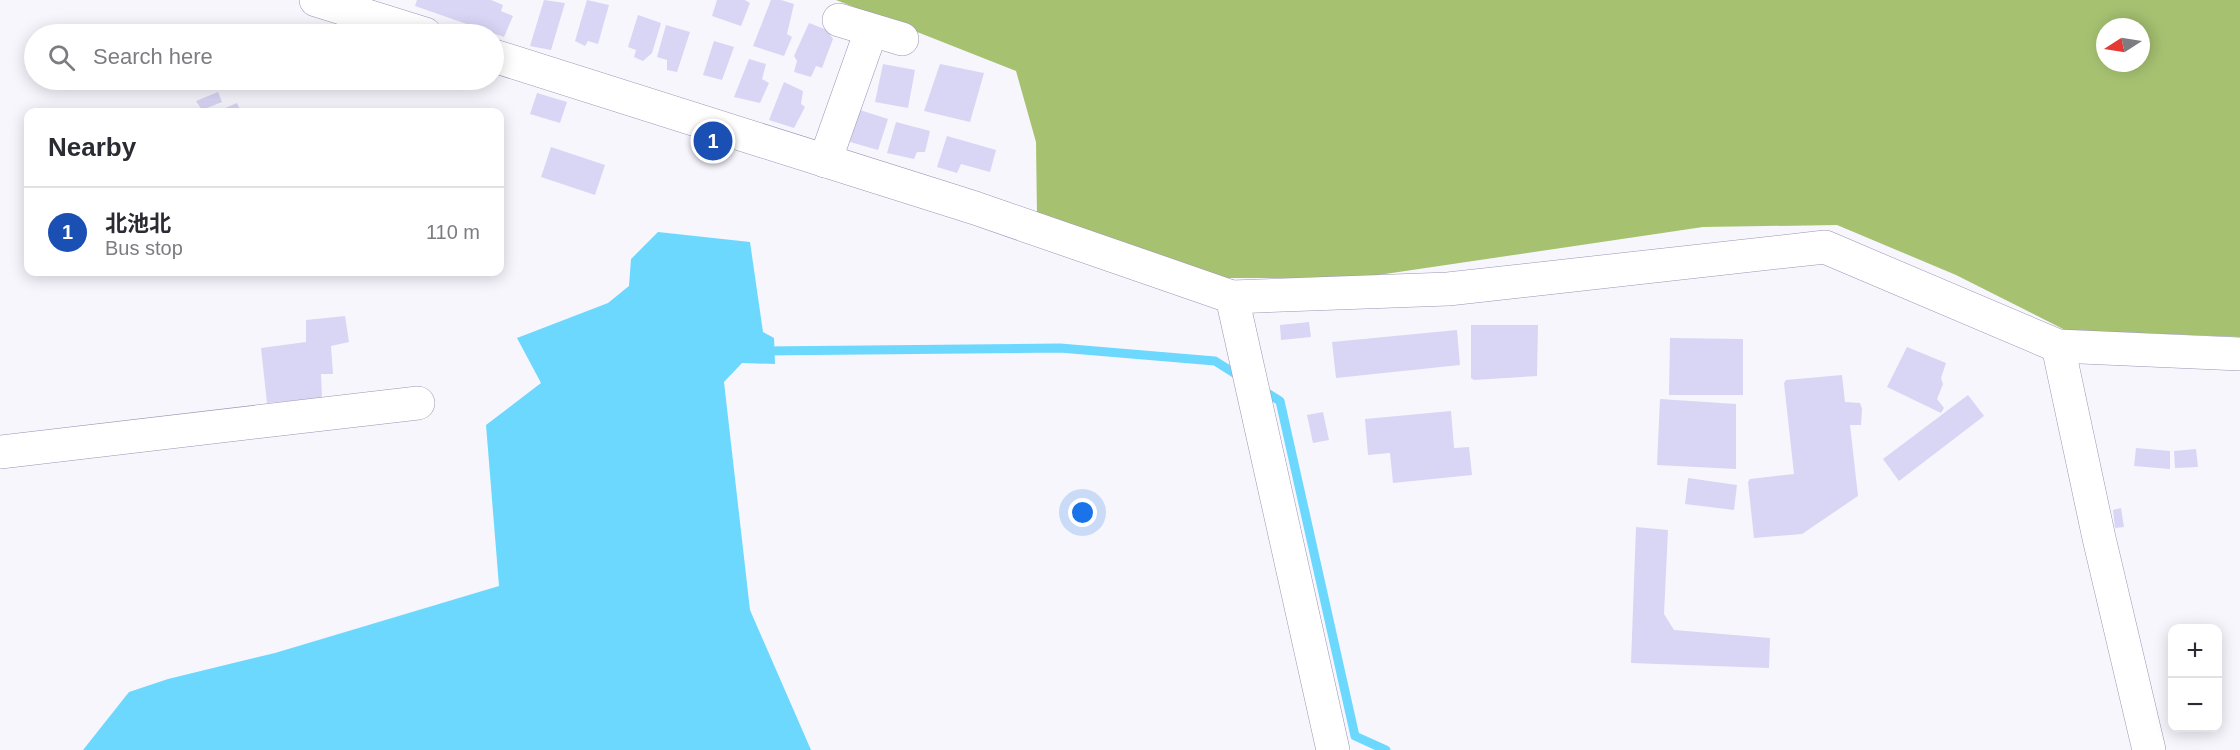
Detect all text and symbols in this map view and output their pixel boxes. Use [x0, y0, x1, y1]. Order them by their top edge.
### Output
north arrow [2096, 18, 2150, 72]
search box [24, 24, 504, 90]
icon: search [45, 41, 78, 74]
text: Search here [93, 44, 213, 69]
pin: 1 [694, 118, 732, 164]
text: Nearby [48, 132, 136, 162]
text: 北池北 [105, 211, 171, 236]
text: 1 [62, 221, 73, 243]
text: 110 m [426, 221, 480, 243]
text: Bus stop [105, 237, 183, 259]
your location [1068, 498, 1097, 527]
map controls [2168, 624, 2222, 732]
button: + [2168, 624, 2222, 678]
button: − [2168, 678, 2222, 732]

